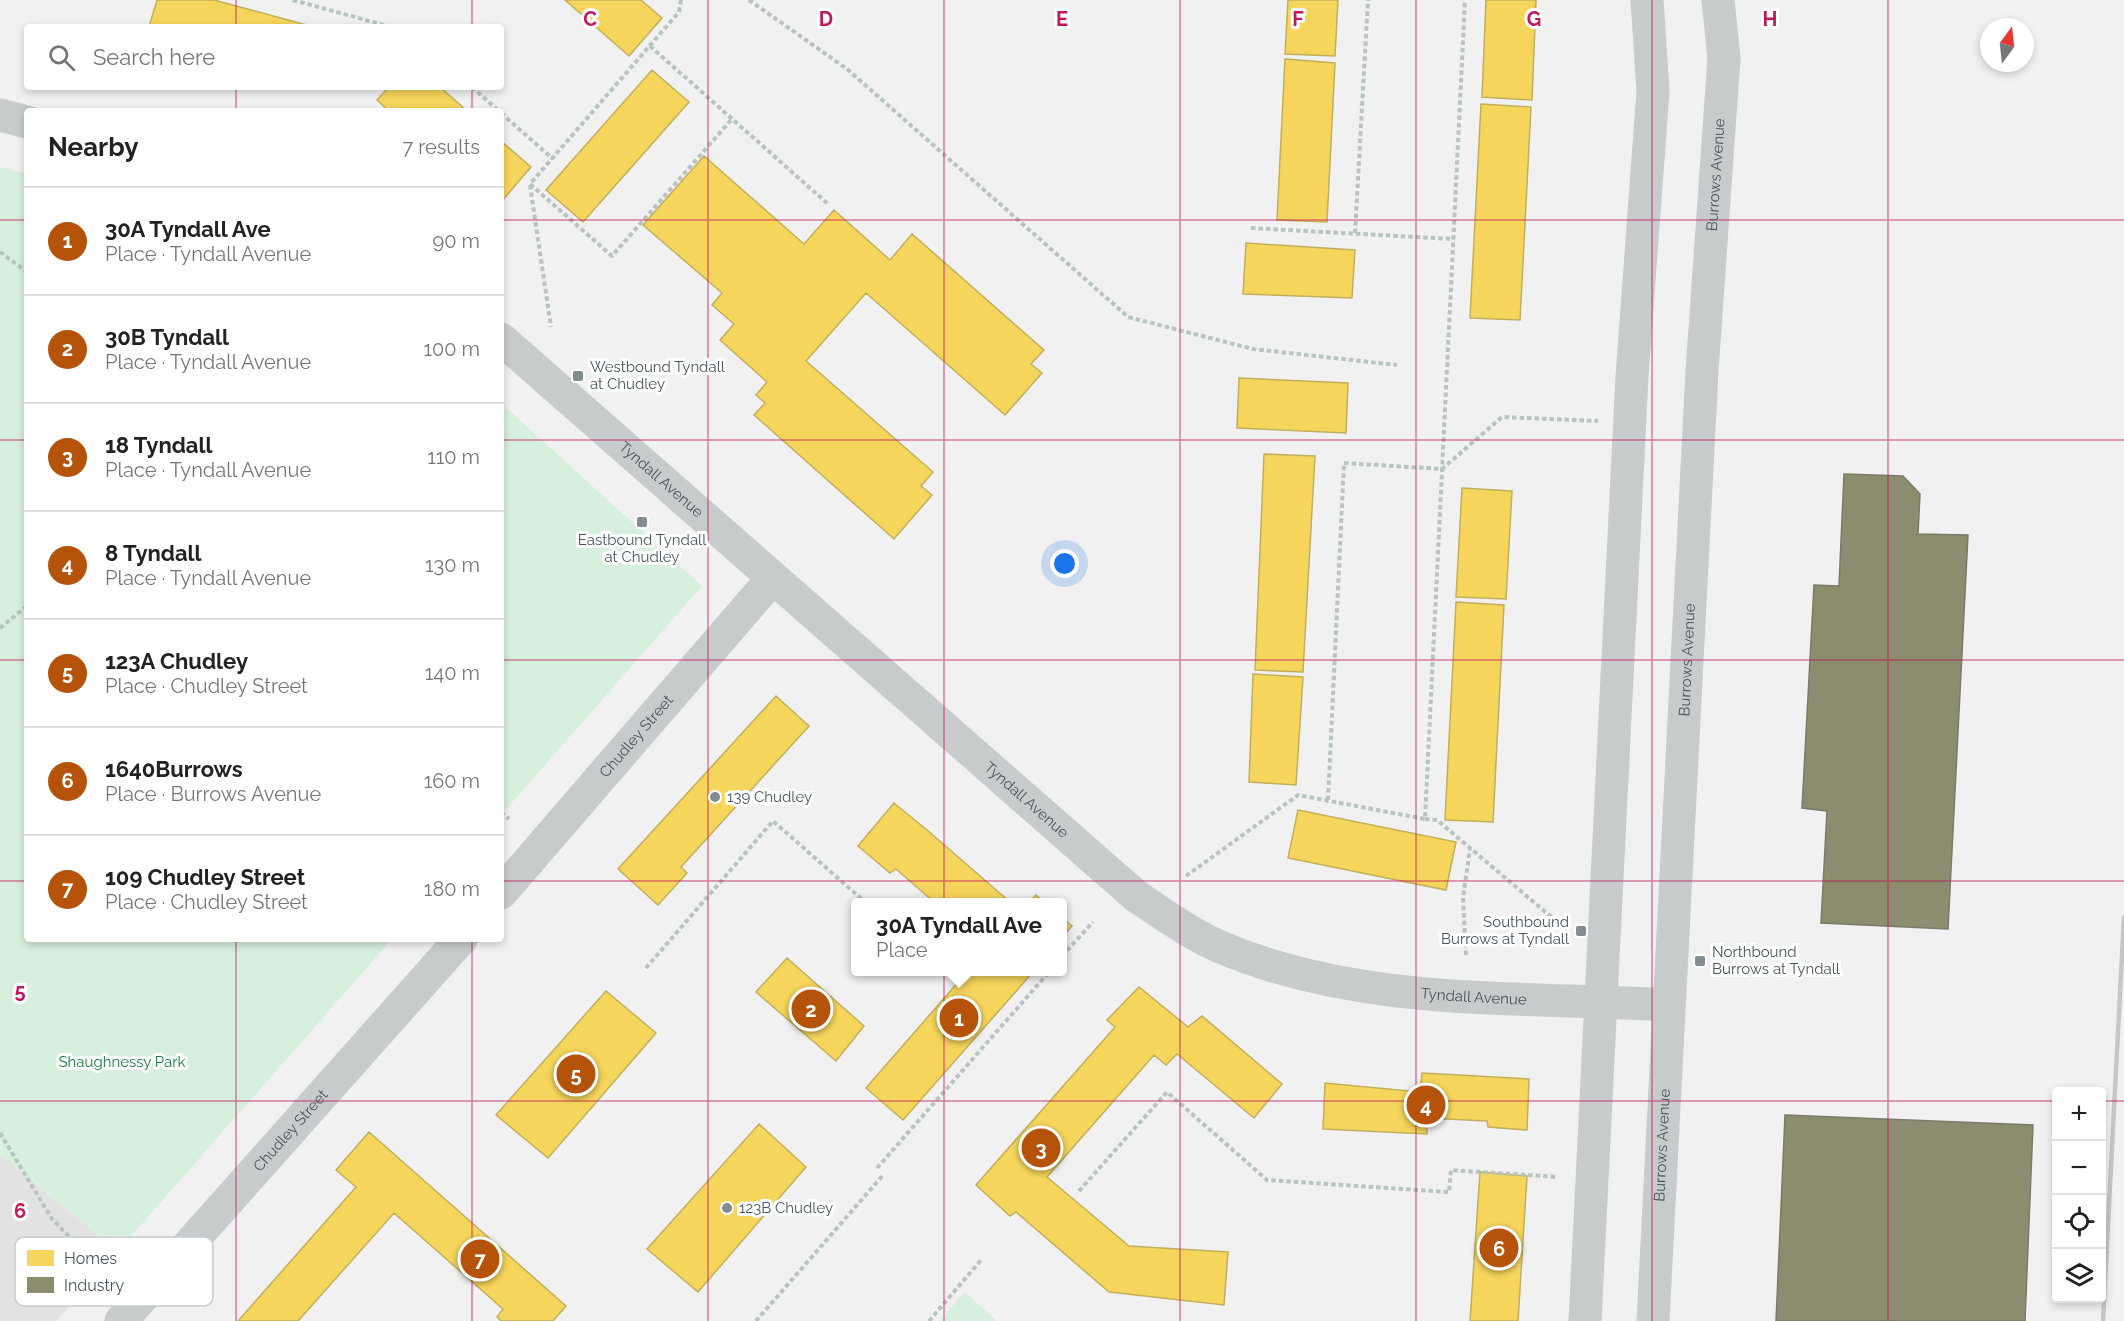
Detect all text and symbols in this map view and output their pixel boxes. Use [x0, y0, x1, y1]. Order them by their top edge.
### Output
text: C [583, 7, 597, 31]
text: D [819, 7, 833, 31]
text: E [1056, 7, 1068, 31]
text: F [1292, 7, 1304, 31]
text: G [1527, 7, 1541, 31]
text: H [1763, 7, 1777, 31]
north arrow [1980, 18, 2034, 72]
search box [24, 24, 504, 90]
icon: search [45, 41, 78, 74]
text: Search here [93, 44, 215, 70]
street label: Burrows Avenue [1703, 117, 1729, 232]
text: Nearby [48, 132, 138, 162]
text: 7 results [402, 135, 480, 159]
text: 30A Tyndall Ave [105, 216, 271, 242]
text: 1 [63, 229, 72, 253]
text: 90 m [433, 229, 480, 253]
text: Place · Tyndall Avenue [105, 242, 311, 266]
text: 30B Tyndall [105, 324, 229, 350]
text: 2 [62, 337, 73, 361]
text: 100 m [423, 337, 480, 361]
text: Place · Tyndall Avenue [105, 350, 311, 374]
place label: Westbound Tyndall at Chudley [590, 358, 726, 393]
marker: Westbound Tyndall at Chudley [571, 369, 585, 383]
text: 18 Tyndall [105, 432, 212, 458]
street label: Tyndall Avenue [615, 438, 707, 521]
text: 3 [62, 445, 73, 469]
text: 110 m [427, 445, 480, 469]
text: Place · Tyndall Avenue [105, 458, 311, 482]
marker: Eastbound Tyndall at Chudley [635, 515, 649, 529]
place label: Eastbound Tyndall at Chudley [578, 531, 707, 566]
text: 8 Tyndall [105, 540, 202, 566]
your location [1050, 549, 1079, 578]
text: 4 [62, 553, 73, 577]
text: 130 m [425, 553, 480, 577]
text: Place · Tyndall Avenue [105, 566, 311, 590]
street label: Burrows Avenue [1675, 603, 1699, 717]
text: 123A Chudley [105, 648, 248, 674]
text: 5 [62, 661, 73, 685]
text: 140 m [425, 661, 480, 685]
text: Place · Chudley Street [105, 674, 308, 698]
street label: Chudley Street [596, 691, 677, 781]
text: 1640Burrows [105, 756, 243, 782]
street label: Tyndall Avenue [981, 758, 1072, 842]
text: 6 [61, 769, 74, 793]
text: 160 m [424, 769, 480, 793]
text: Place · Burrows Avenue [105, 782, 321, 806]
place label: 139 Chudley [727, 788, 812, 806]
marker: 139 Chudley [708, 790, 722, 804]
text: 109 Chudley Street [105, 864, 305, 890]
text: 7 [62, 877, 73, 901]
text: 180 m [424, 877, 480, 901]
text: Place · Chudley Street [105, 890, 308, 914]
popup [851, 898, 1067, 976]
text: 30A Tyndall Ave [876, 912, 1042, 938]
place label: Southbound Burrows at Tyndall [1441, 913, 1570, 948]
marker: Southbound Burrows at Tyndall [1574, 924, 1588, 938]
text: Place [876, 938, 928, 962]
place label: Northbound Burrows at Tyndall [1712, 943, 1841, 978]
marker: Northbound Burrows at Tyndall [1693, 954, 1707, 968]
text: 5 [14, 979, 26, 1003]
street label: Tyndall Avenue [1420, 984, 1527, 1009]
pin: 2 [792, 986, 830, 1032]
pin: 1 [940, 996, 978, 1040]
pin: 5 [556, 1052, 596, 1096]
park label: Shaughnessy Park [58, 1053, 186, 1071]
pin: 4 [1406, 1082, 1446, 1128]
street label: Chudley Street [250, 1086, 332, 1175]
map controls [2052, 1087, 2106, 1303]
button: + [2052, 1087, 2106, 1141]
street label: Burrows Avenue [1650, 1088, 1674, 1202]
pin: 3 [1022, 1126, 1060, 1170]
button: − [2052, 1141, 2106, 1195]
button: locate [2052, 1195, 2106, 1249]
text: 6 [14, 1199, 26, 1223]
place label: 123B Chudley [739, 1199, 833, 1217]
marker: 123B Chudley [720, 1201, 734, 1215]
pin: 6 [1480, 1226, 1518, 1270]
pin: 7 [460, 1236, 500, 1282]
legend [15, 1237, 213, 1306]
text: Homes [64, 1249, 117, 1268]
button: layers [2052, 1249, 2106, 1303]
text: Industry [64, 1276, 124, 1295]

